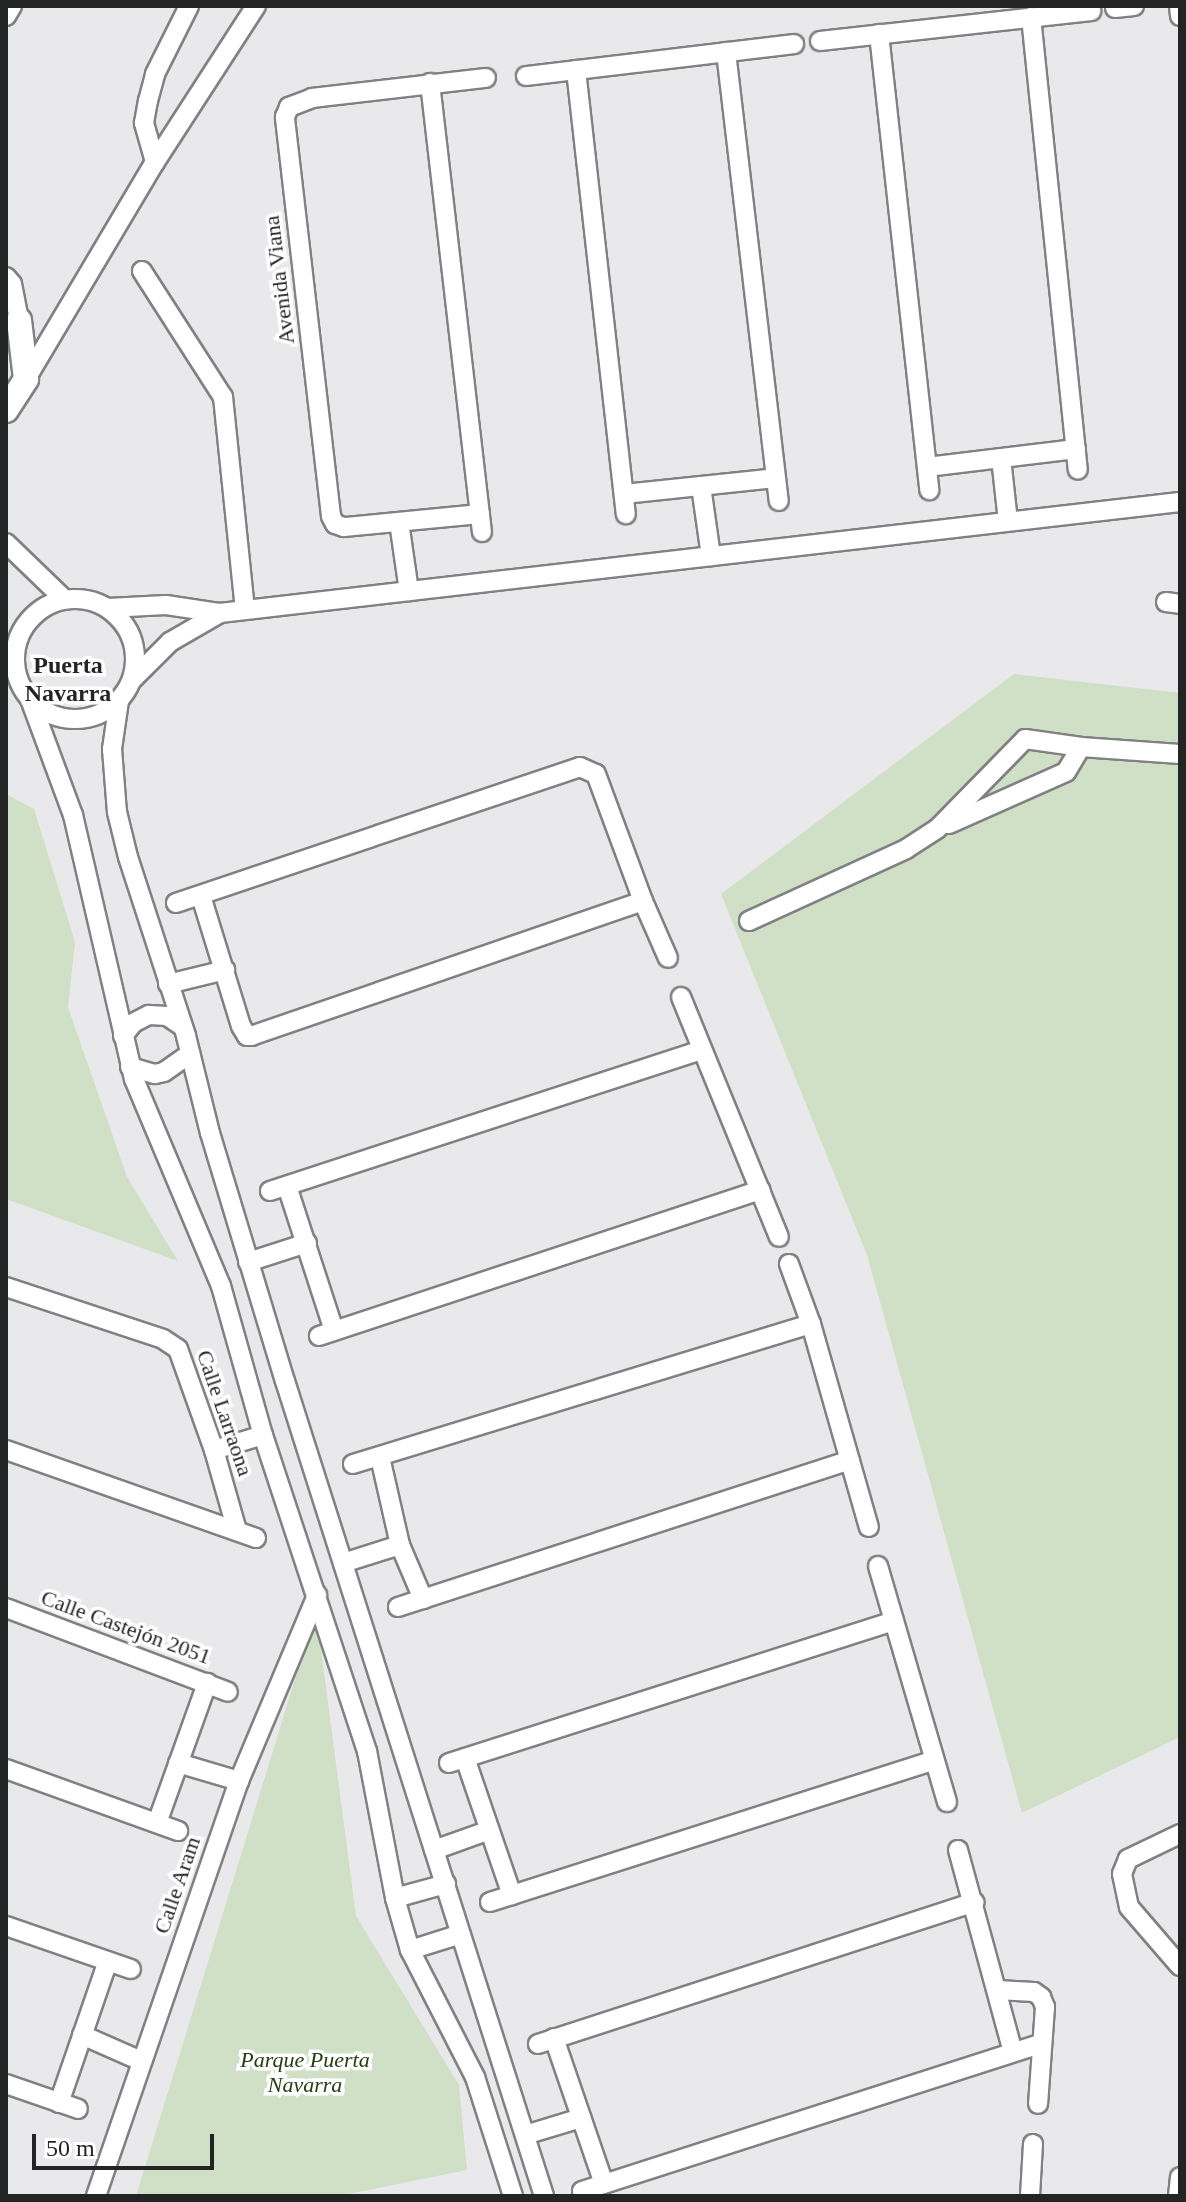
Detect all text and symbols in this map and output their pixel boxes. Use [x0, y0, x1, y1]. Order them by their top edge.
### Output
street label: Avenida Viana [258, 214, 300, 346]
district label: Puerta Navarra [25, 652, 111, 708]
street label: Calle Larraona [191, 1347, 259, 1479]
street label: Calle Castejón 2051 [38, 1584, 214, 1670]
street label: Calle Aram [148, 1832, 206, 1938]
park label: Parque Puerta Navarra [240, 2046, 370, 2098]
scale bar [36, 2118, 218, 2168]
text: 50 m [46, 2135, 95, 2161]

